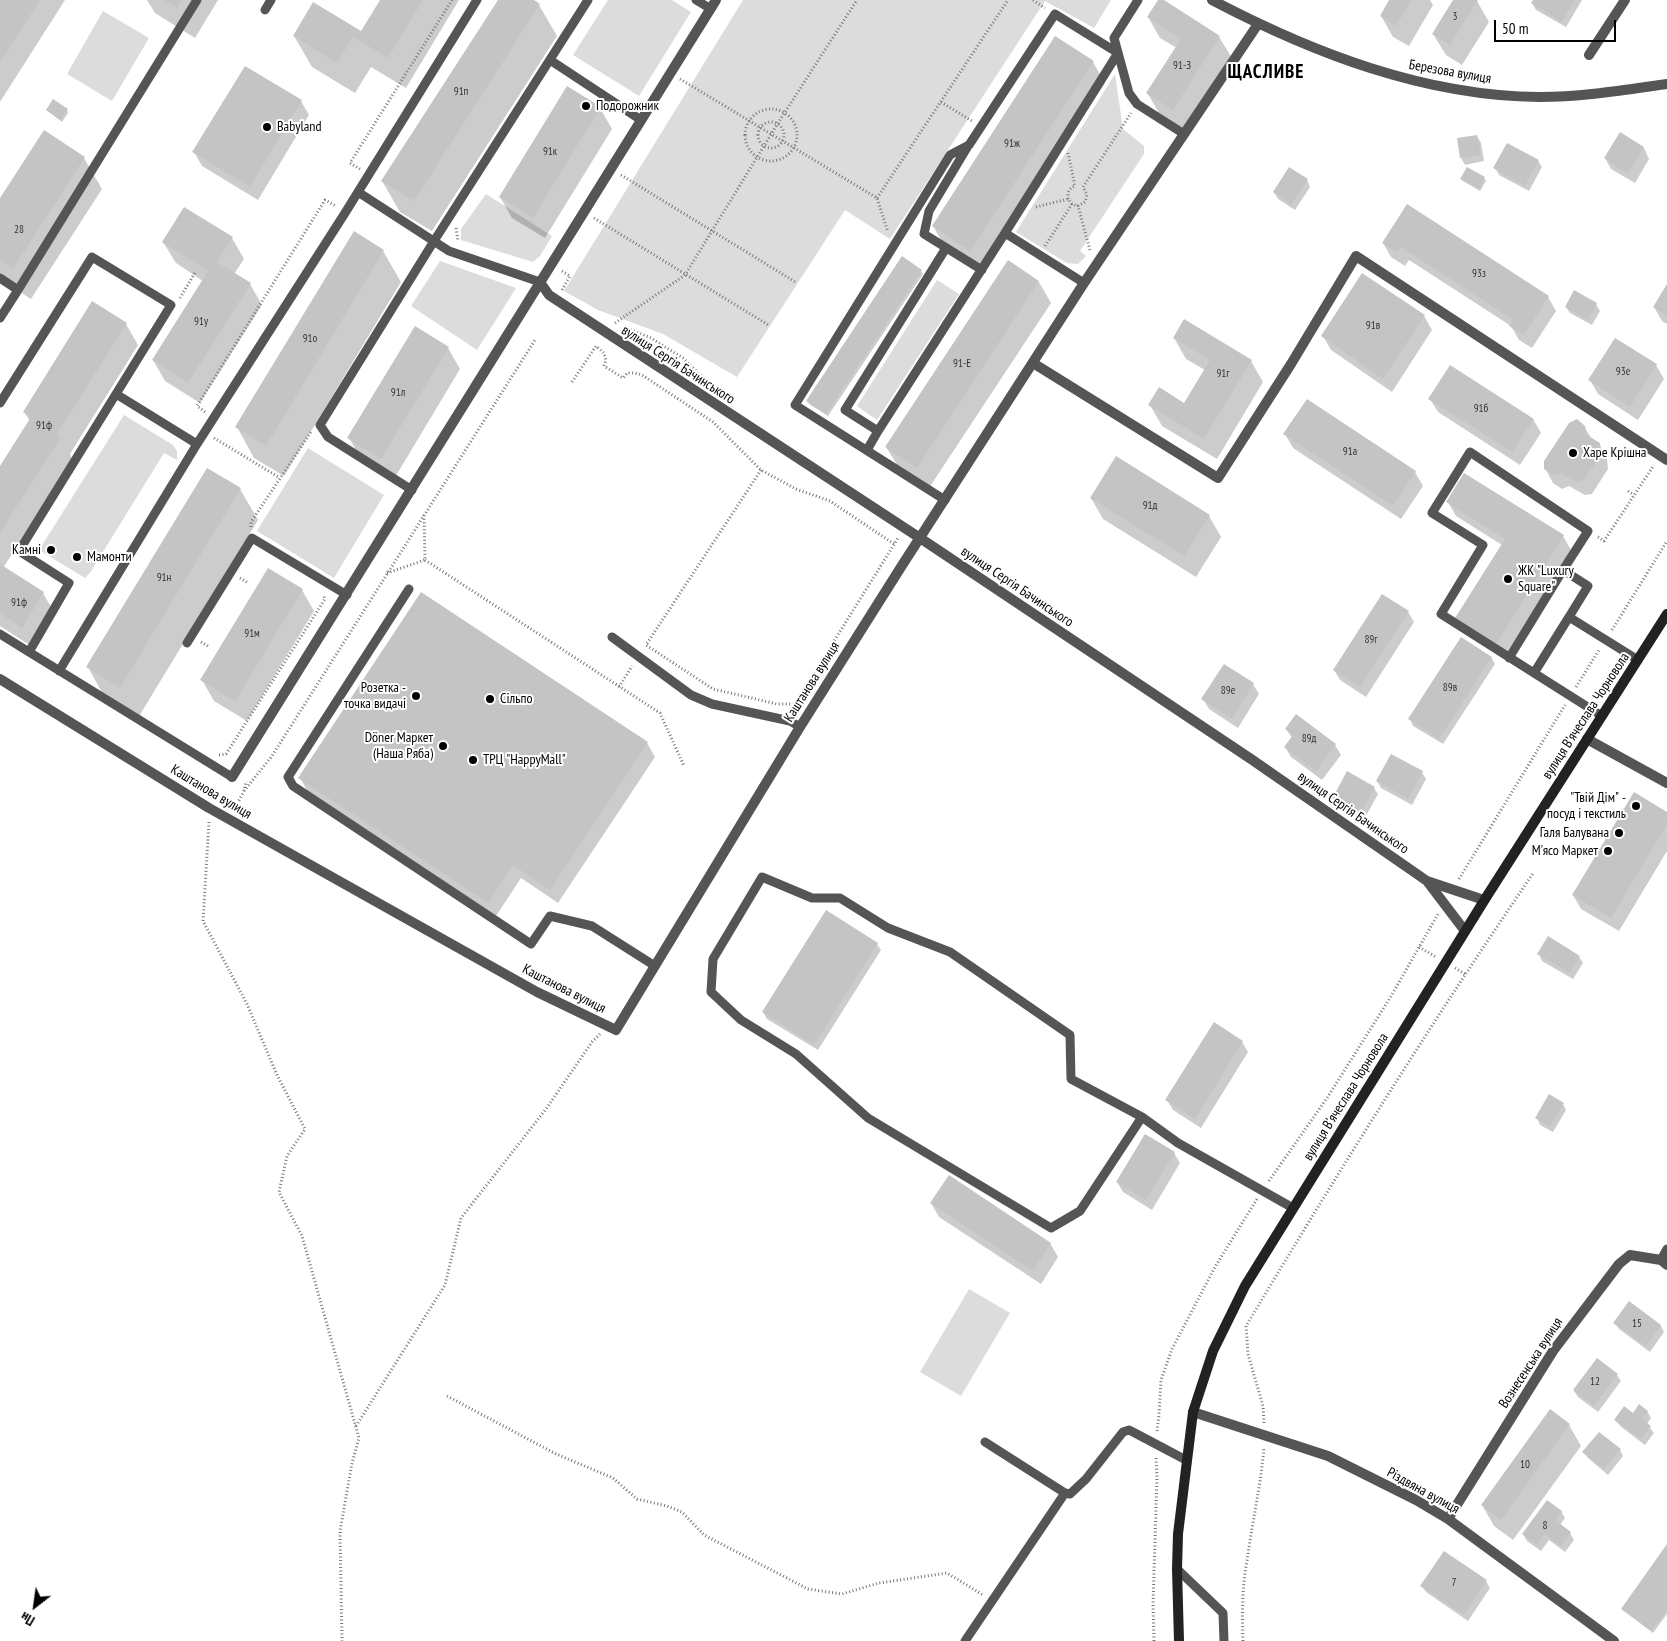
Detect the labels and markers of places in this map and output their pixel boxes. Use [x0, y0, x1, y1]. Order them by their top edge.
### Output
place label: Подорожник [596, 98, 659, 114]
marker: Подорожник [580, 100, 592, 112]
place label: Babyland [277, 119, 321, 135]
marker: Babyland [261, 121, 273, 133]
place label: Харе Крішна [1583, 445, 1646, 461]
marker: Харе Крішна [1567, 447, 1579, 459]
place label: Камні [12, 542, 41, 558]
marker: Камні [45, 544, 57, 556]
place label: Мамонти [87, 549, 132, 565]
marker: Мамонти [71, 551, 83, 563]
place label: ЖК "Luxury Square" [1518, 563, 1574, 596]
marker: ЖК "Luxury Square" [1502, 573, 1514, 585]
place label: Розетка - точка видачі [344, 680, 406, 712]
marker: Розетка - точка видачі [410, 690, 422, 702]
place label: Сільпо [500, 691, 532, 707]
marker: Сільпо [484, 693, 496, 705]
place label: Döner Maркет (Наша Ряба) [365, 730, 433, 762]
marker: Döner Maркет (Наша Ряба) [437, 740, 449, 752]
place label: ТРЦ "HappyMall" [483, 752, 566, 768]
marker: ТРЦ "HappyMall" [467, 754, 479, 766]
place label: "Твій Дім" - посуд і текстиль [1547, 790, 1626, 822]
marker: "Твій Дім" - посуд і текстиль [1630, 800, 1642, 812]
place label: Галя Балувана [1540, 825, 1609, 841]
marker: Галя Балувана [1613, 827, 1625, 839]
place label: М'ясо Маркет [1532, 843, 1598, 859]
marker: М'ясо Маркет [1602, 845, 1614, 857]

